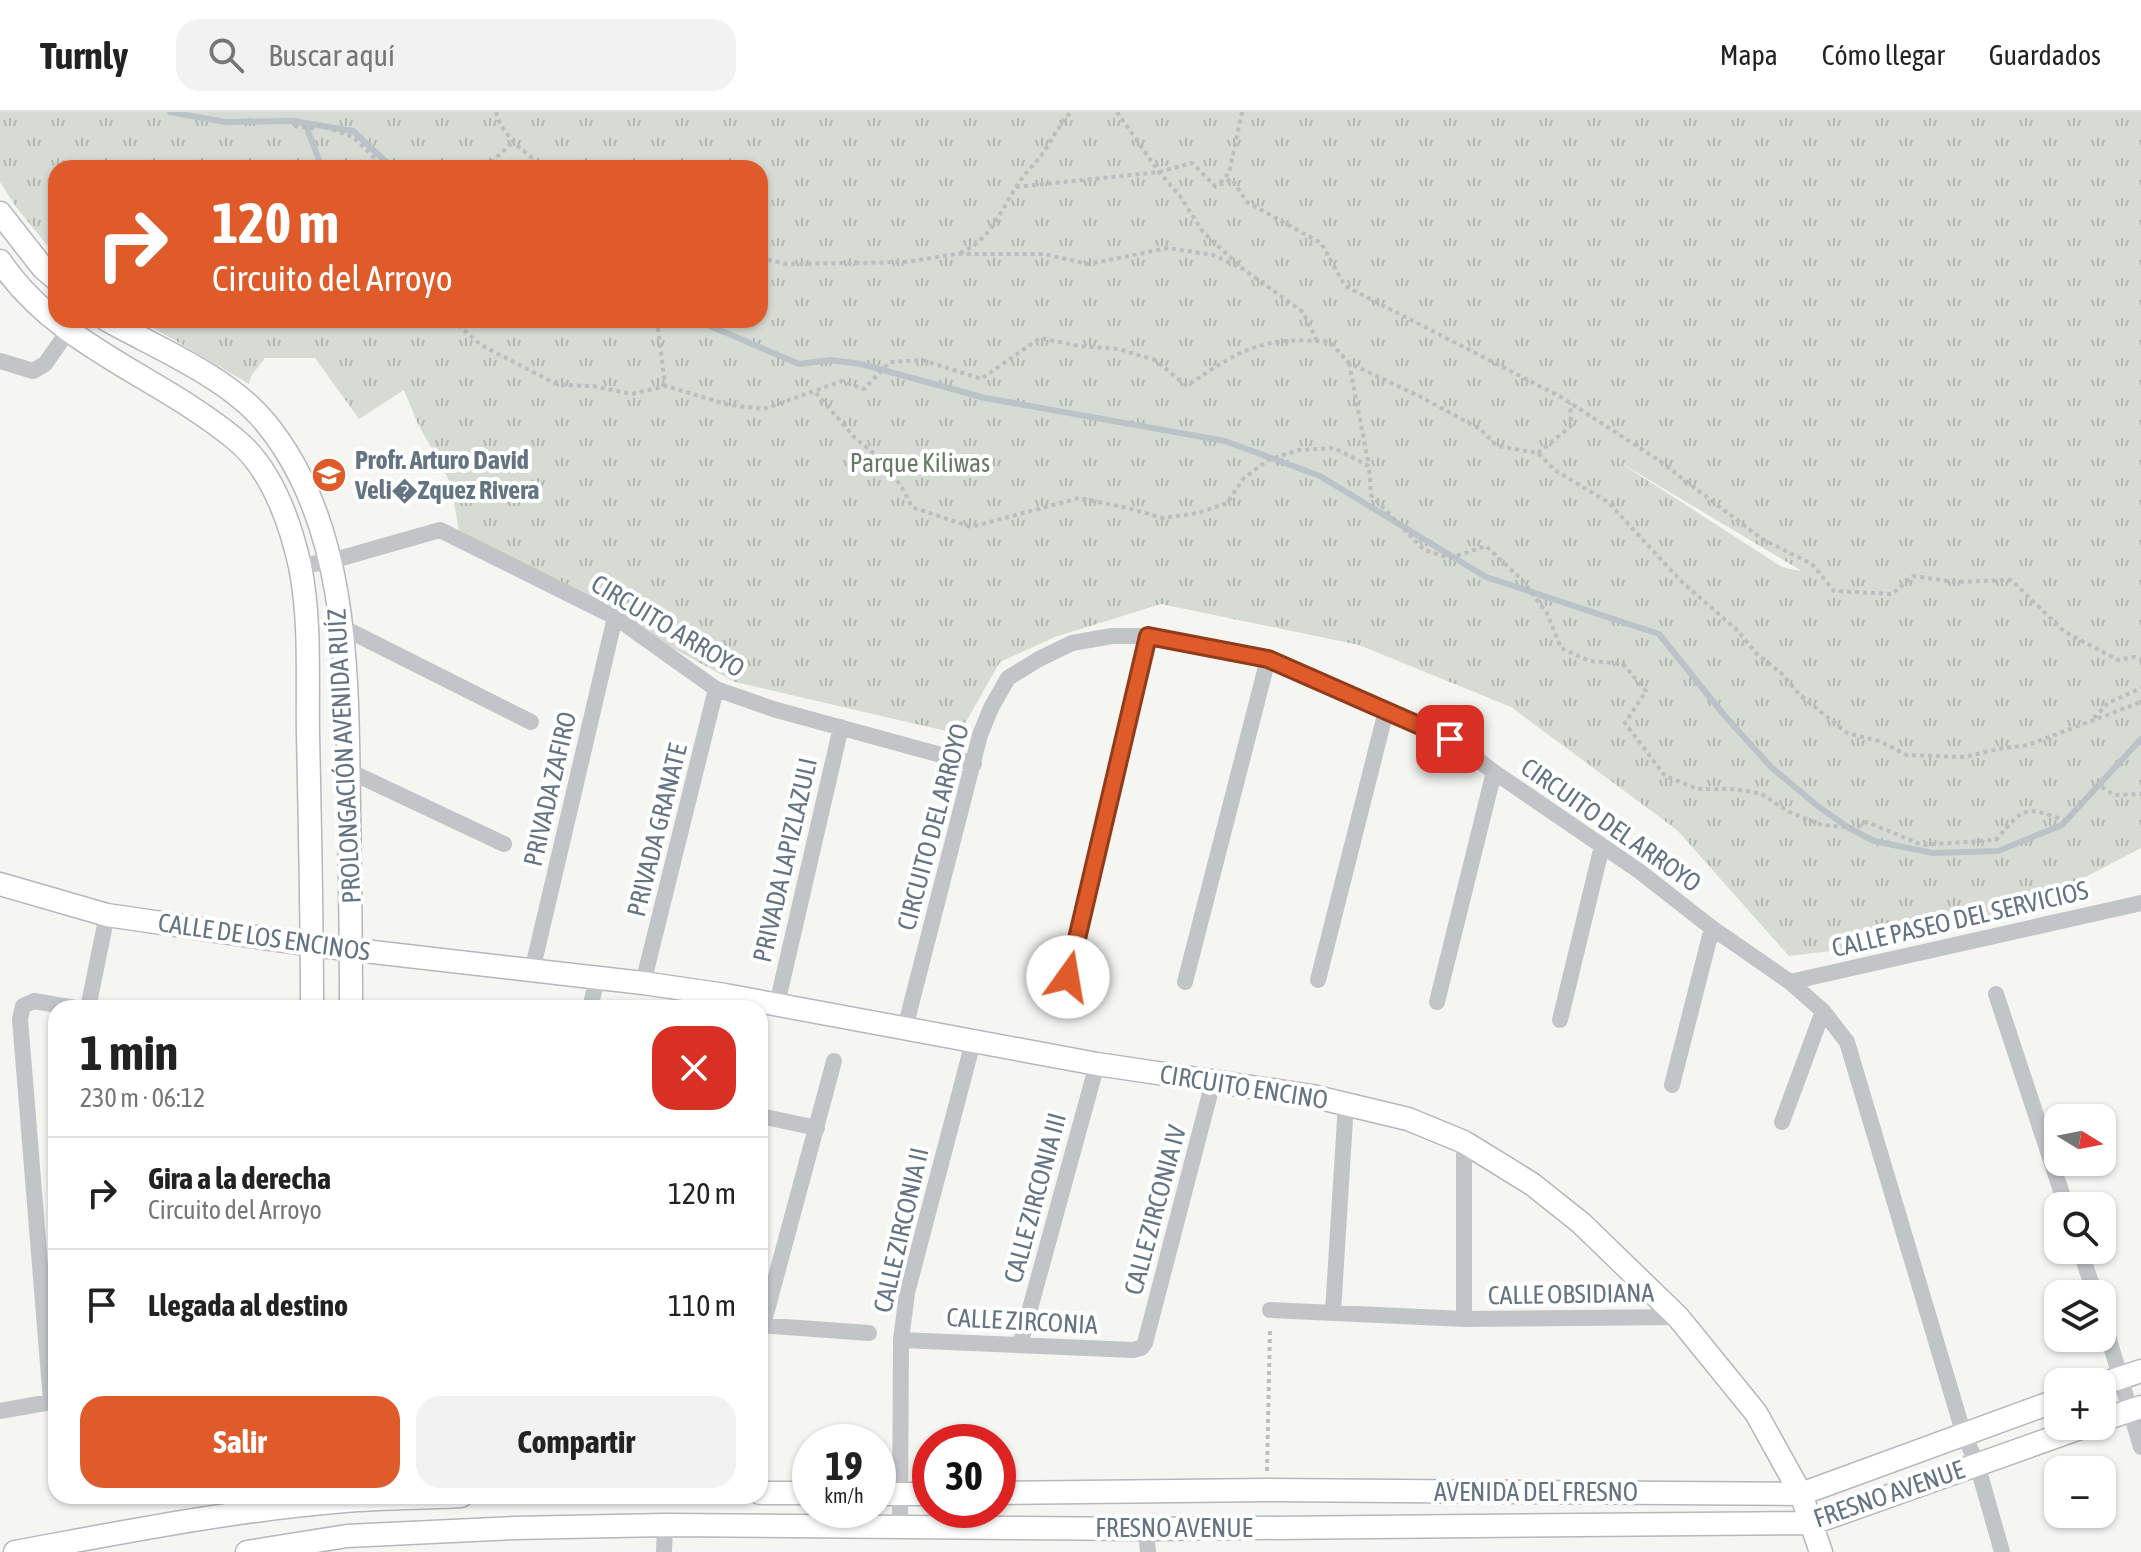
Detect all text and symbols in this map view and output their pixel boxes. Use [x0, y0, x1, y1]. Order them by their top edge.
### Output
search box [176, 19, 736, 91]
icon: search [204, 33, 248, 77]
text: Turnly [40, 34, 128, 77]
text: Buscar aquí [268, 38, 395, 72]
text: Mapa [1720, 39, 1778, 71]
text: Cómo llegar [1822, 39, 1945, 71]
text: Guardados [1989, 39, 2101, 71]
text: 120 m [212, 191, 339, 255]
icon: right [80, 192, 184, 296]
text: Circuito del Arroyo [212, 257, 453, 299]
place label: Profr. Arturo David Veli�Zquez Rivera [354, 445, 539, 505]
park label: Parque Kiliwas [850, 448, 990, 478]
school or university icon: Profr. Arturo David Veli�Zquez Rivera [310, 456, 348, 494]
street label: CIRCUITO ARROYO [586, 569, 750, 683]
street label: PROLONGACIÓN AVENIDA RUÍZ [321, 608, 367, 904]
pin [1416, 705, 1484, 773]
street label: PRIVADA ZAFIRO [518, 709, 582, 869]
icon: arrive [1428, 717, 1472, 761]
street label: CIRCUITO DEL ARROYO [891, 720, 975, 934]
street label: PRIVADA GRANATE [621, 740, 693, 920]
street label: CIRCUITO DEL ARROYO [1515, 752, 1707, 898]
street label: PRIVADA LAPIZLAZULI [747, 755, 823, 965]
street label: CALLE PASEO DEL SERVICIOS [1829, 875, 2091, 963]
street label: CALLE DE LOS ENCINOS [156, 907, 372, 967]
position arrow [1026, 935, 1110, 1019]
text: 1 min [80, 1025, 178, 1080]
button: close [652, 1026, 736, 1110]
street label: CIRCUITO ENCINO [1158, 1059, 1330, 1115]
text: 230 m · 06:12 [80, 1083, 205, 1113]
north arrow [2044, 1104, 2116, 1176]
map controls [2044, 1104, 2116, 1528]
street label: CALLE ZIRCONIA III [998, 1110, 1072, 1286]
street label: CALLE ZIRCONIA IV [1118, 1122, 1192, 1298]
street label: CALLE ZIRCONIA II [867, 1145, 935, 1315]
text: Gira a la derecha [148, 1161, 331, 1195]
icon: right [80, 1171, 124, 1215]
text: 120 m [668, 1176, 736, 1210]
button: search [2044, 1192, 2116, 1264]
text: Circuito del Arroyo [148, 1195, 322, 1225]
street label: CALLE OBSIDIANA [1488, 1278, 1655, 1310]
button: layers [2044, 1280, 2116, 1352]
icon: arrive [80, 1283, 124, 1327]
text: Llegada al destino [148, 1288, 348, 1322]
text: 110 m [668, 1288, 736, 1322]
street label: CALLE ZIRCONIA [946, 1302, 1099, 1340]
button: + [2044, 1368, 2116, 1440]
button: Salir [80, 1396, 400, 1488]
button: Compartir [416, 1396, 736, 1488]
speed limit sign: 30 [912, 1424, 1016, 1528]
text: 19 [825, 1443, 863, 1488]
street label: FRESNO AVENUE [1810, 1454, 1968, 1534]
button: − [2044, 1456, 2116, 1528]
street label: AVENIDA DEL FRESNO [1434, 1477, 1638, 1507]
text: km/h [824, 1484, 864, 1507]
street label: FRESNO AVENUE [1095, 1513, 1253, 1543]

